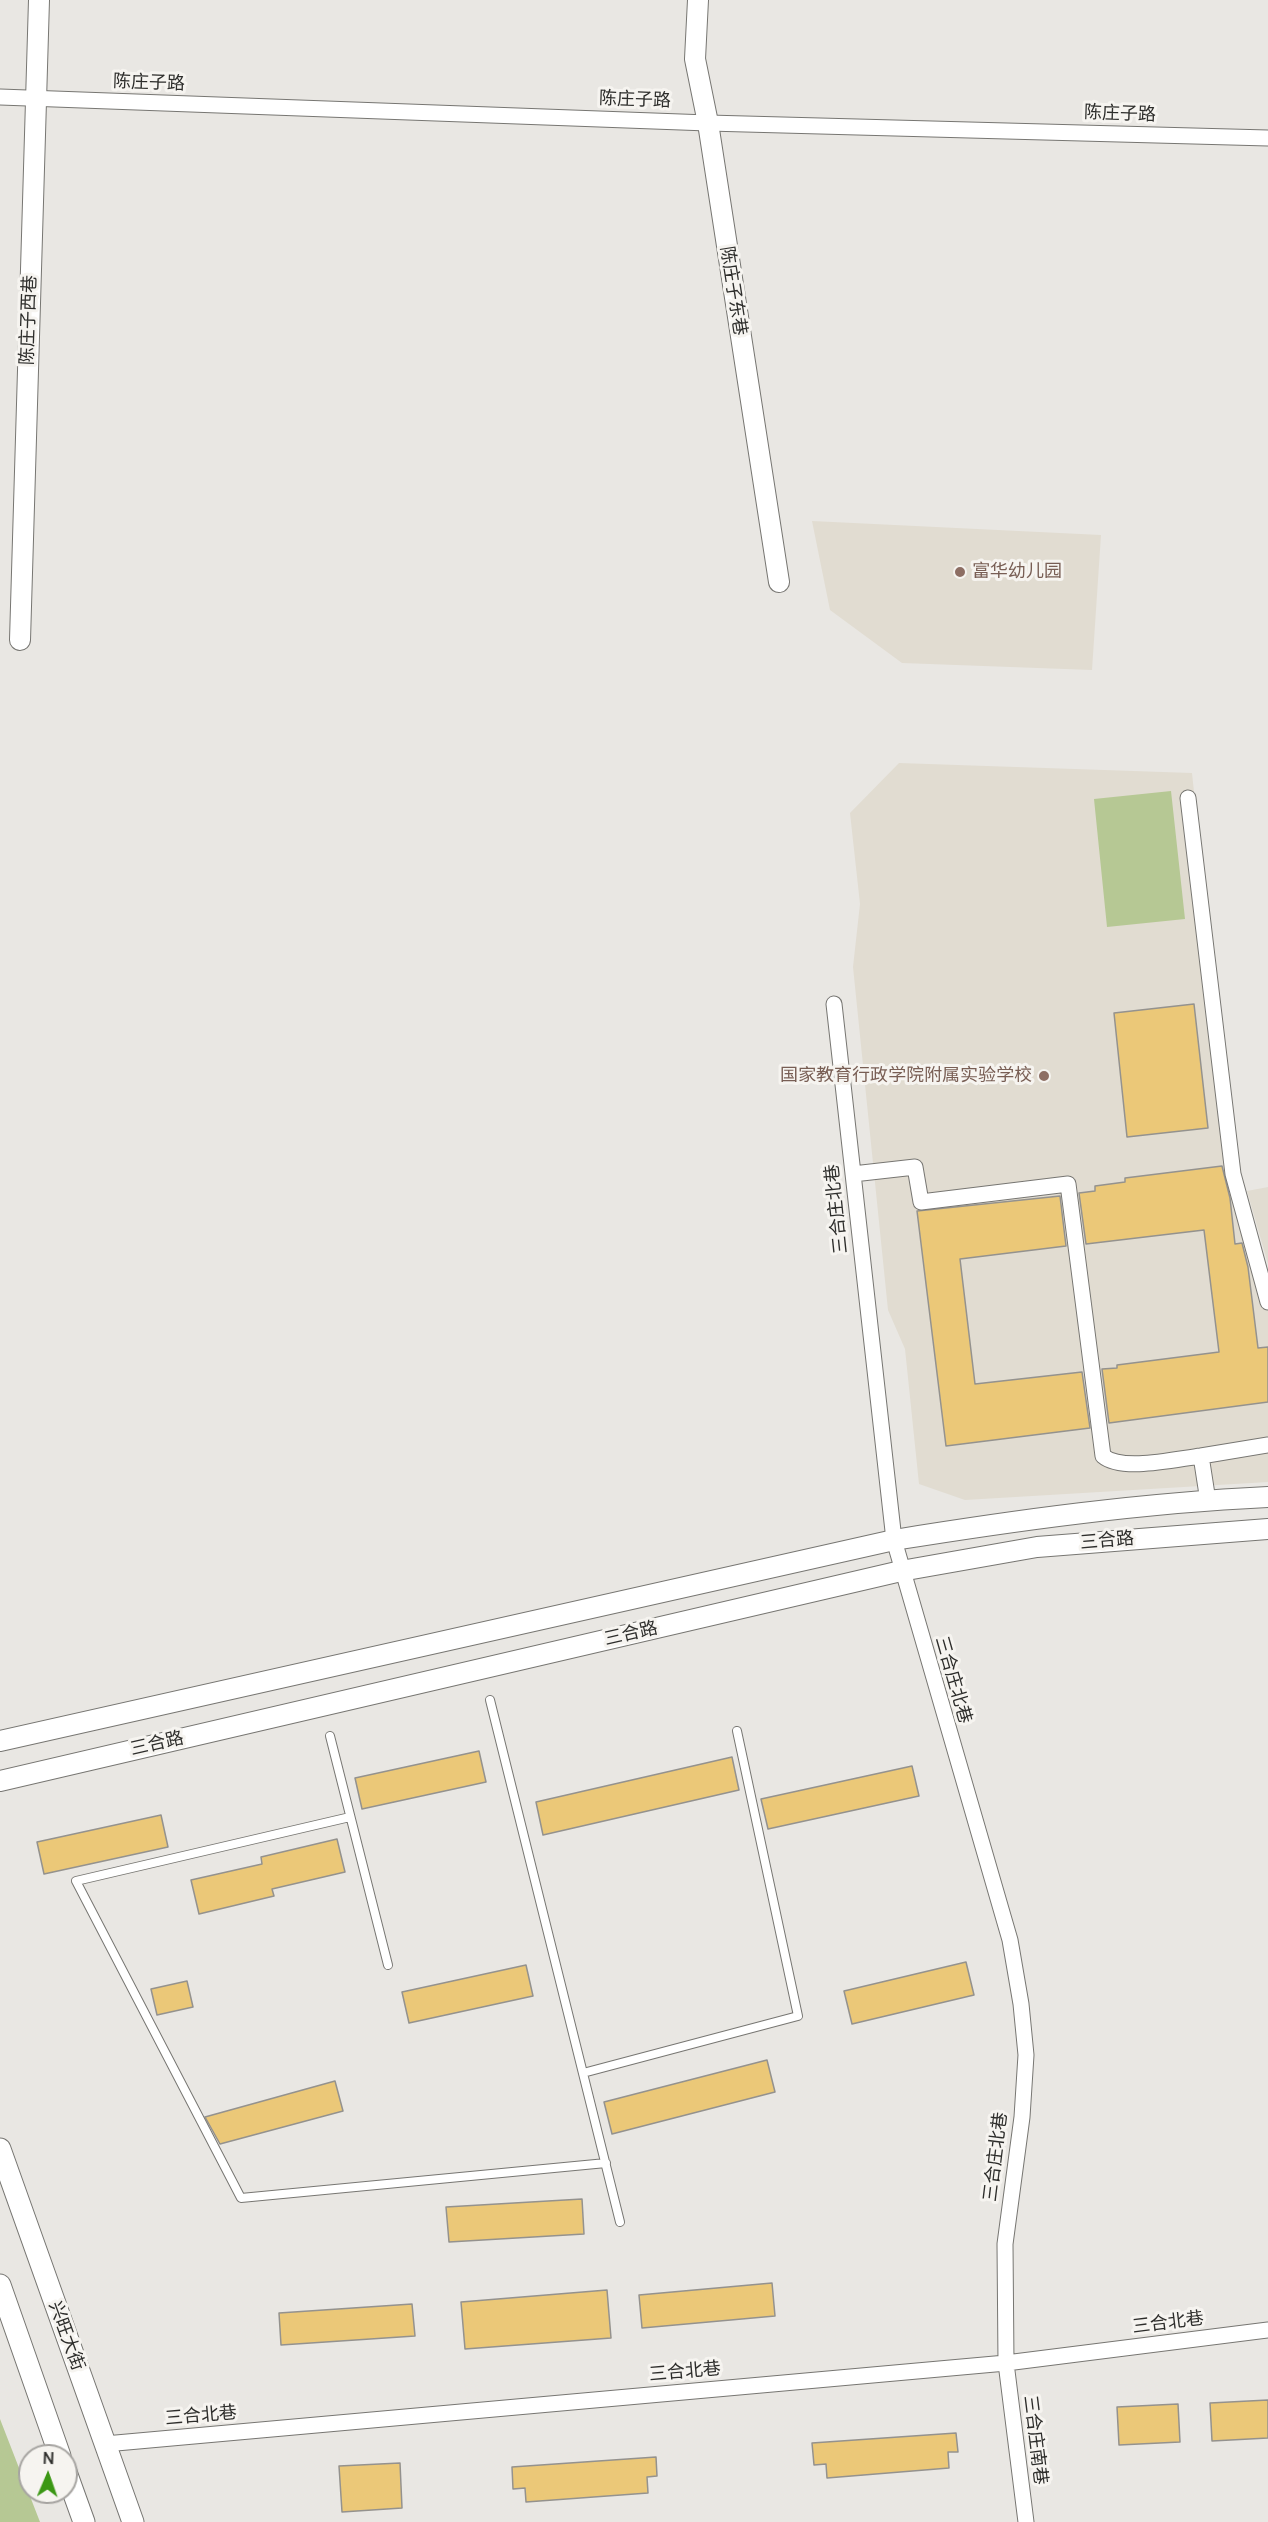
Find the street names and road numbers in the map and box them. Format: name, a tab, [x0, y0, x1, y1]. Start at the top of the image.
street label: 陈庄子路	[113, 71, 185, 95]
street label: 陈庄子路	[599, 88, 671, 112]
street label: 陈庄子路	[1084, 102, 1156, 126]
street label: 陈庄子东巷	[715, 245, 751, 337]
street label: 陈庄子西巷	[17, 275, 41, 365]
street label: 三合庄北巷	[822, 1163, 852, 1255]
street label: 三合路	[1079, 1528, 1135, 1554]
street label: 三合路	[602, 1617, 660, 1651]
street label: 三合庄北巷	[930, 1634, 976, 1726]
street label: 三合路	[128, 1727, 186, 1761]
street label: 三合庄北巷	[980, 2111, 1012, 2203]
street label: 兴旺大街	[44, 2298, 88, 2374]
street label: 三合北巷	[1131, 2308, 1205, 2338]
street label: 三合北巷	[648, 2358, 722, 2386]
street label: 三合庄南巷	[1019, 2394, 1051, 2486]
street label: 三合北巷	[164, 2402, 238, 2430]

